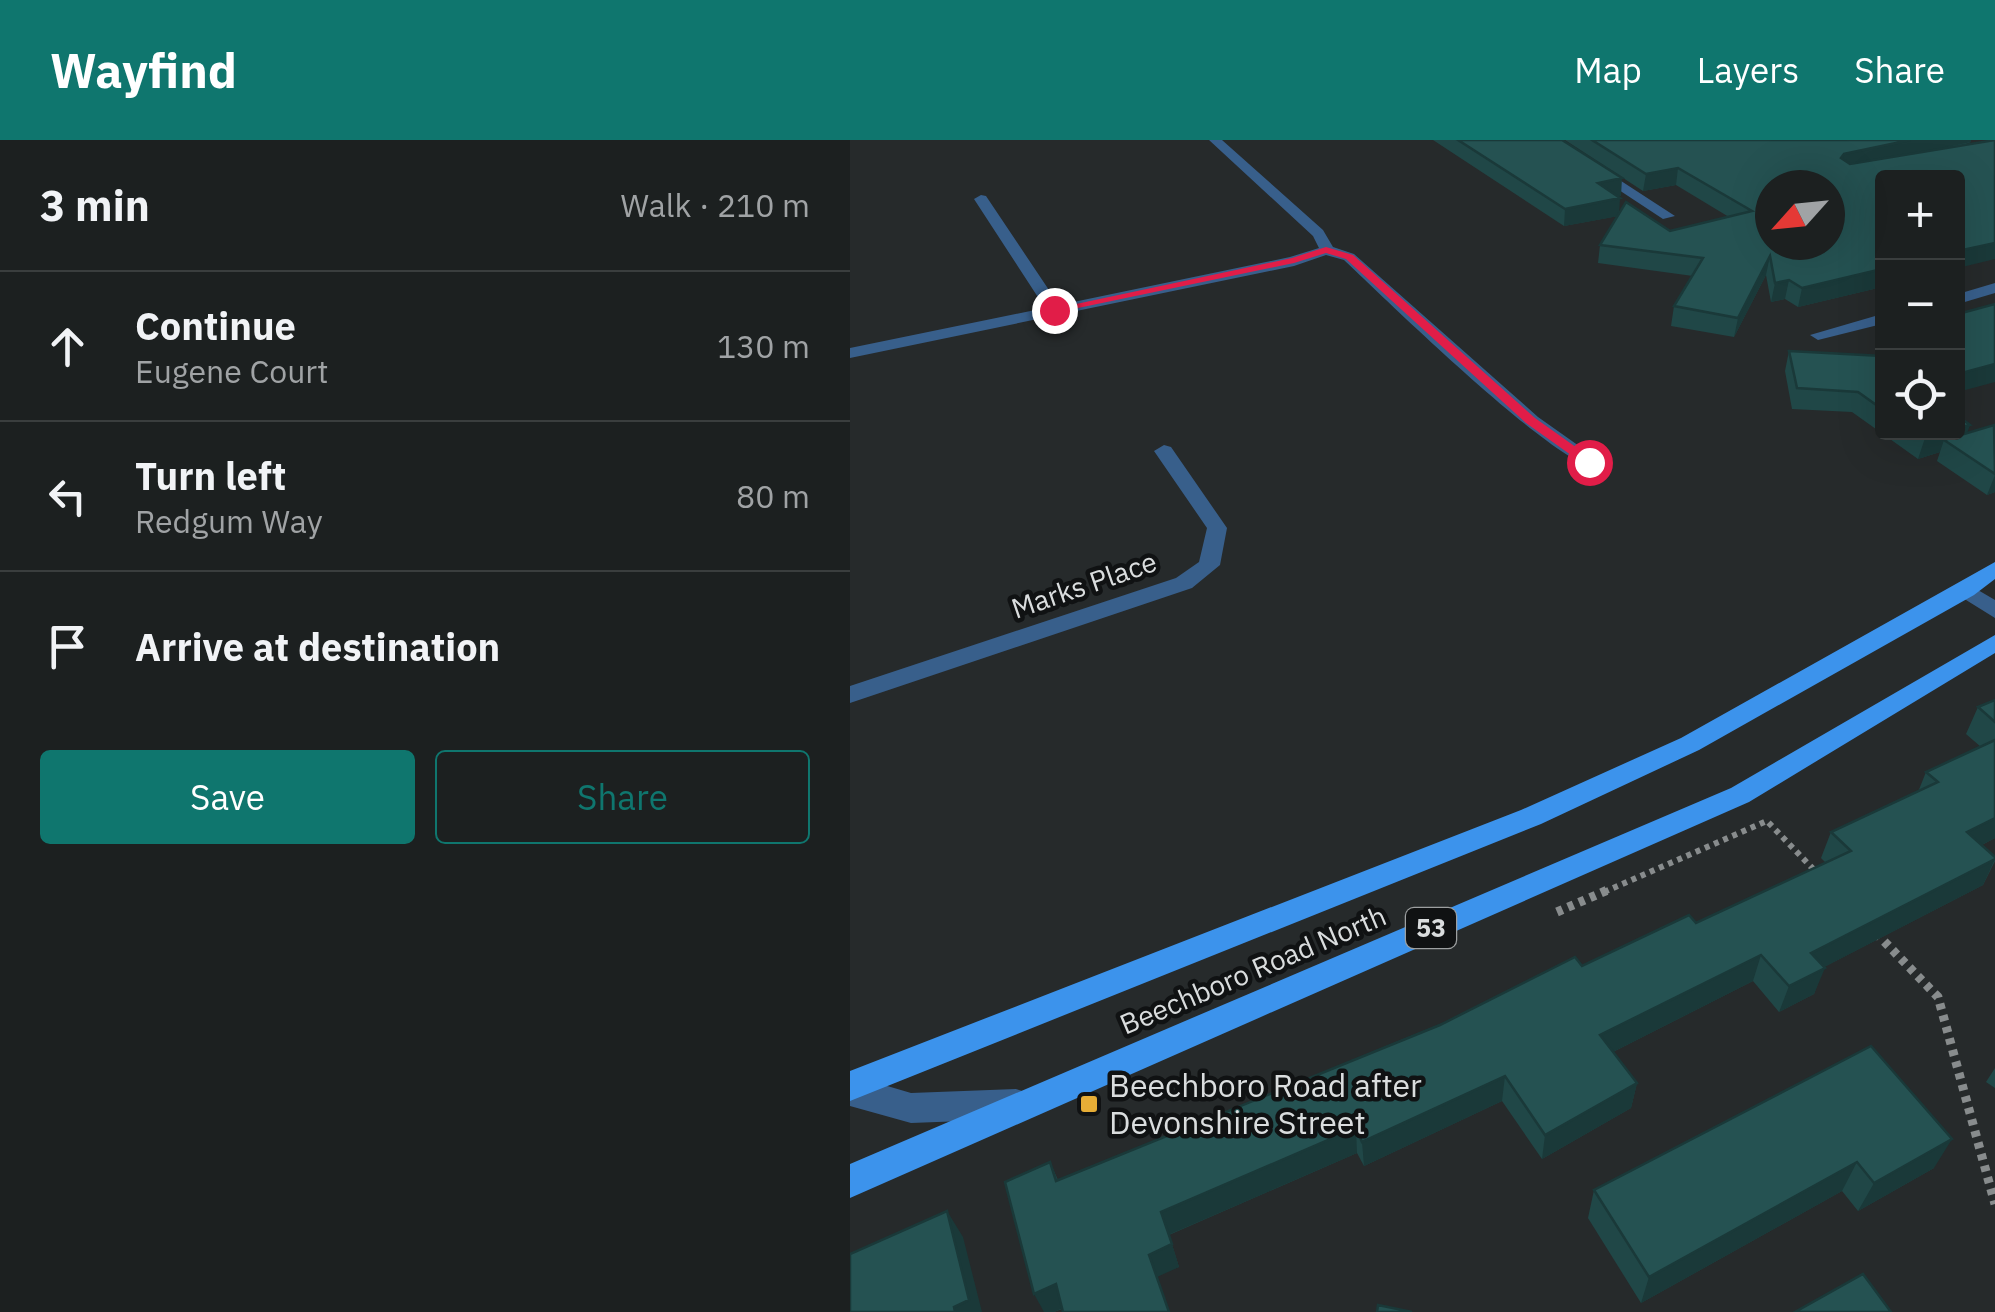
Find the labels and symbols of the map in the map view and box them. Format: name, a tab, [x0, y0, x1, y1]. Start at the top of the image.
north arrow	[1755, 170, 1845, 260]
route end	[1032, 288, 1078, 334]
route start	[1567, 440, 1613, 486]
street label: Marks Place	[1006, 542, 1161, 627]
street label: Beechboro Road North	[1114, 897, 1392, 1042]
road number: 53	[1406, 908, 1456, 948]
place label: Beechboro Road after Devonshire Street	[1109, 1064, 1422, 1143]
marker: Beechboro Road after Devonshire Street	[1078, 1093, 1100, 1115]

